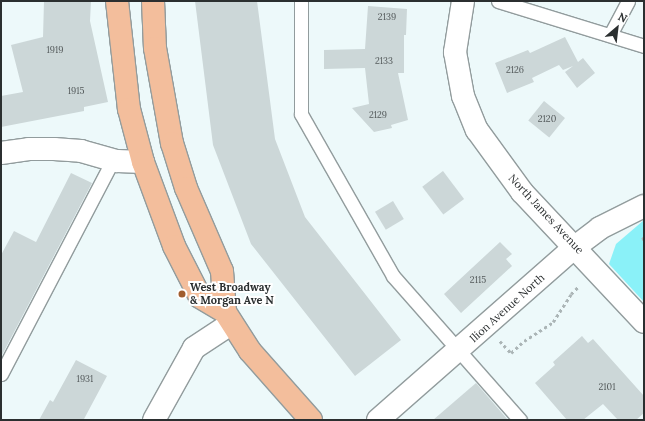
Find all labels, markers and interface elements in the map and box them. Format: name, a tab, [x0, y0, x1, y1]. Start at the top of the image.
north arrow	[597, 8, 637, 48]
text: N	[616, 9, 630, 26]
house number: 2139	[378, 12, 396, 22]
house number: 1919	[47, 45, 63, 55]
house number: 2133	[375, 56, 393, 66]
house number: 2126	[506, 65, 524, 75]
house number: 1915	[68, 86, 84, 96]
house number: 2129	[369, 110, 387, 120]
house number: 2120	[538, 114, 556, 124]
street label: North James Avenue	[506, 171, 586, 257]
street label: Ilion Avenue North	[467, 271, 547, 345]
house number: 2115	[470, 275, 486, 285]
place label: West Broadway & Morgan Ave N	[190, 281, 274, 307]
marker: West Broadway & Morgan Ave N	[177, 289, 187, 299]
house number: 1931	[77, 374, 93, 384]
house number: 2101	[599, 382, 615, 392]

